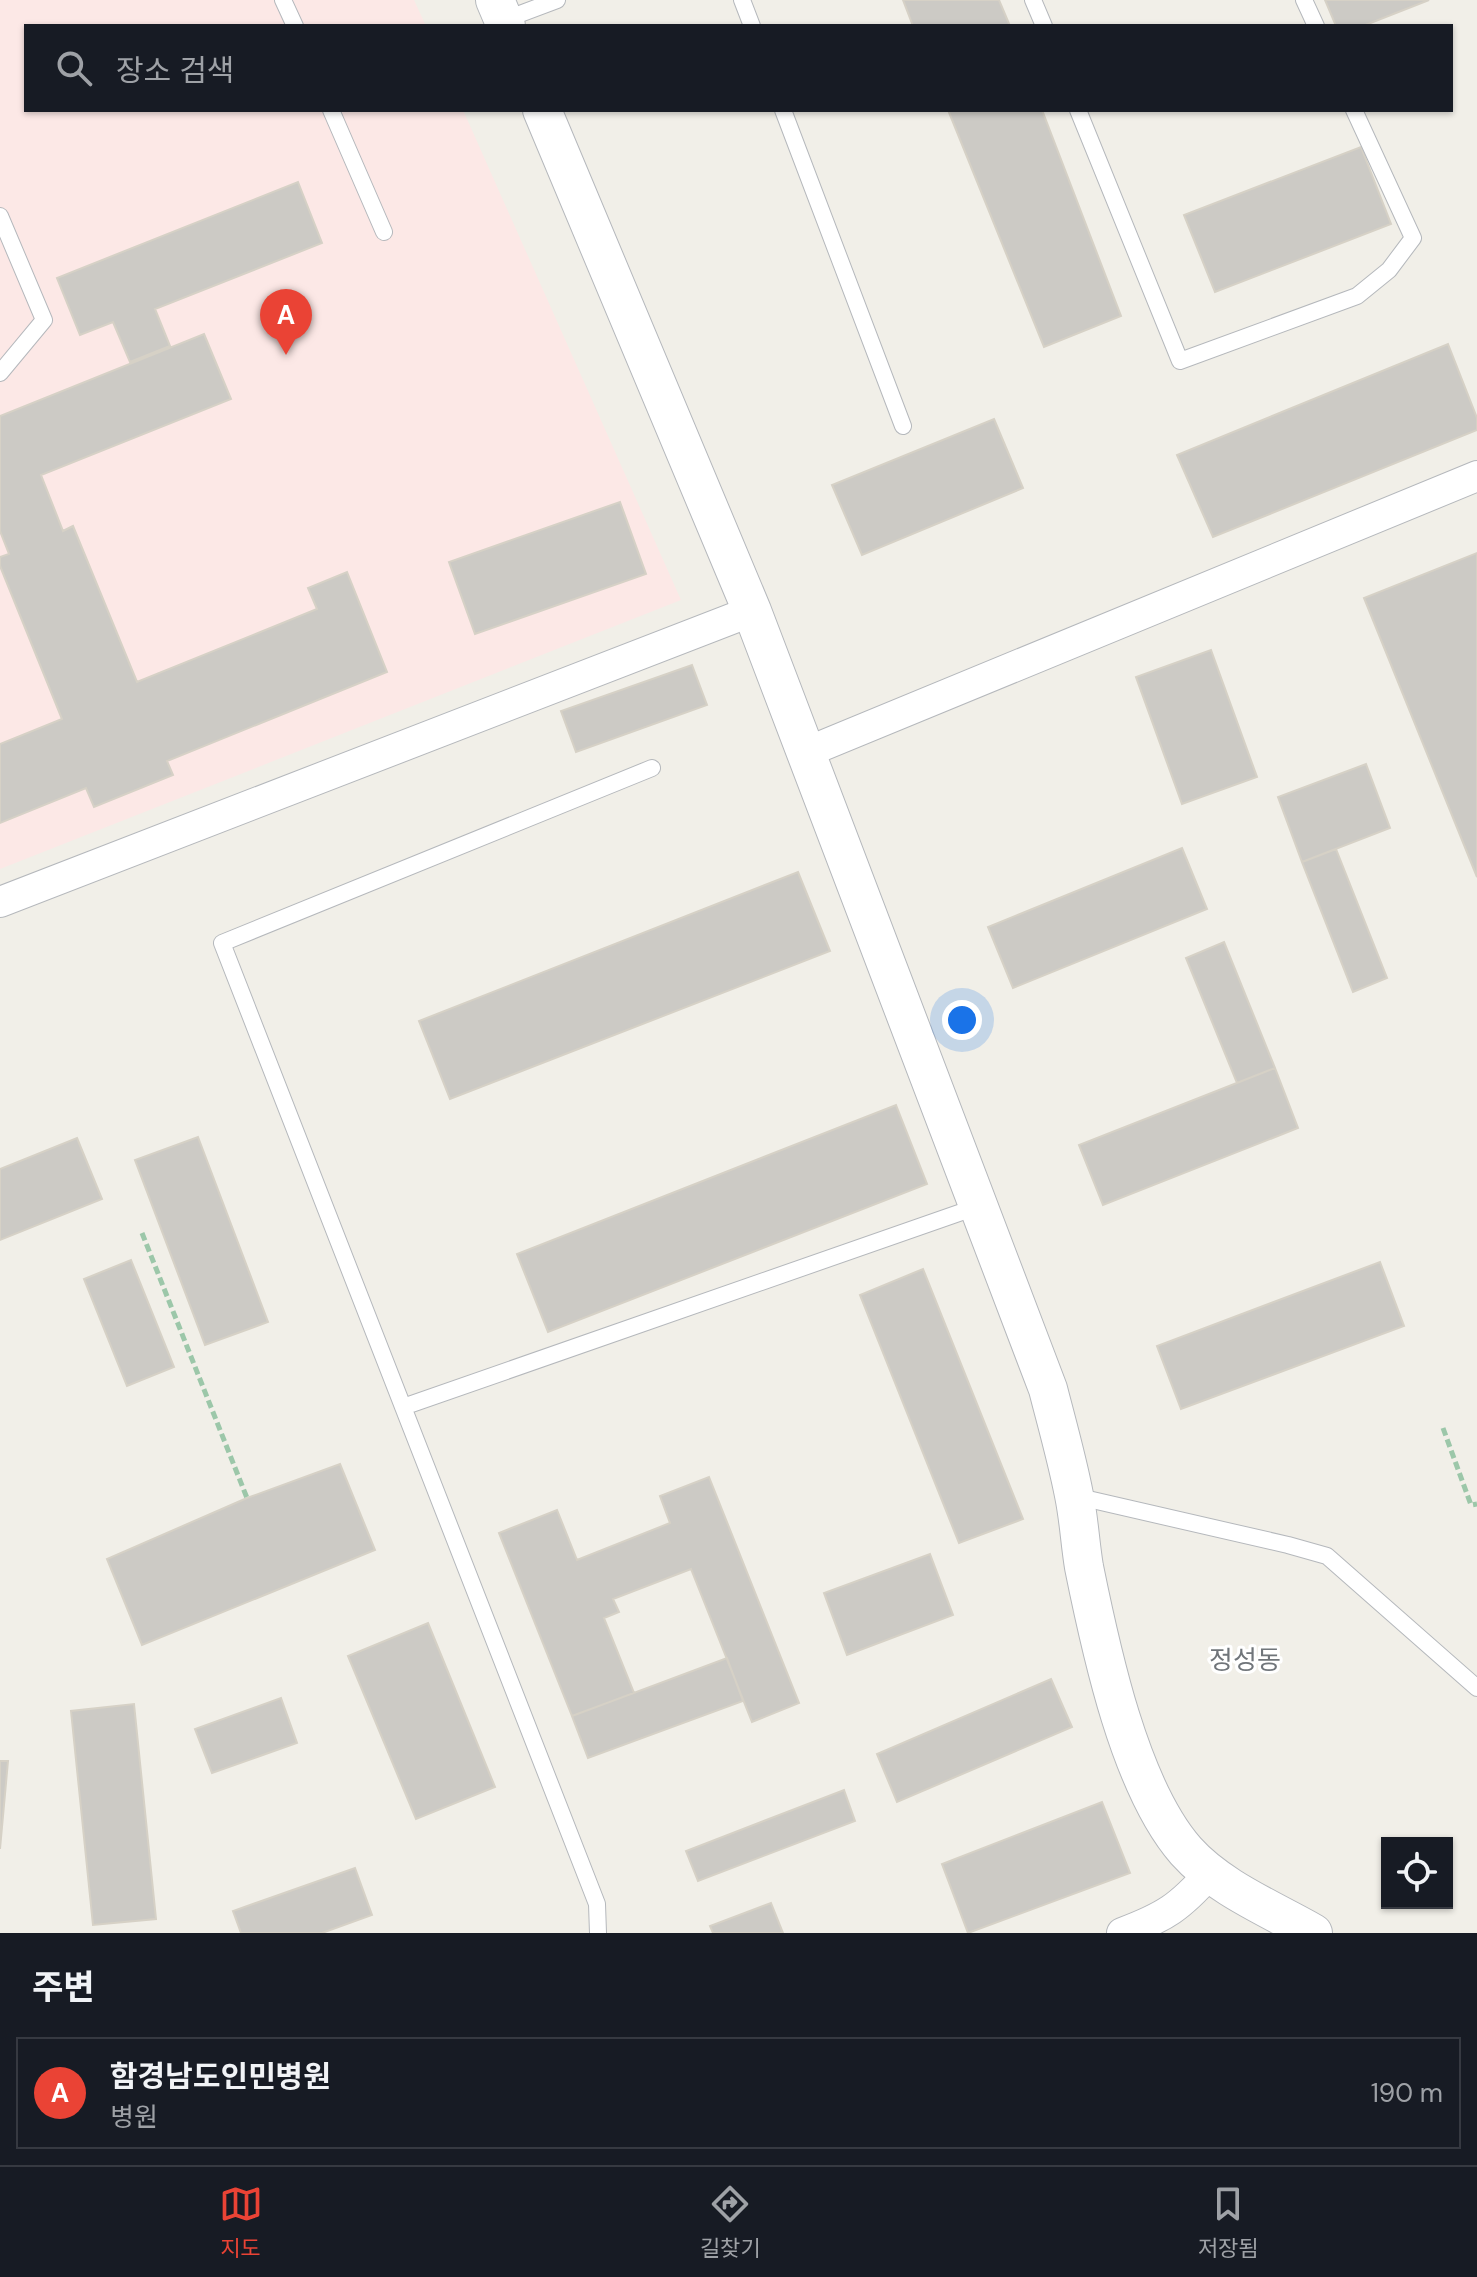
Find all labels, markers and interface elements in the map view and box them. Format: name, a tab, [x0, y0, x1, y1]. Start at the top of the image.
search box	[24, 24, 1453, 112]
icon: search	[52, 46, 96, 90]
text: 장소 검색	[116, 51, 234, 90]
pin: A	[260, 289, 312, 355]
your location	[942, 1000, 982, 1040]
district label: 정성동	[1209, 1643, 1281, 1677]
map controls	[1381, 1837, 1453, 1909]
button: locate	[1381, 1837, 1453, 1909]
text: 주변	[32, 1965, 95, 2010]
text: 함경남도인민병원	[110, 2057, 331, 2096]
text: A	[51, 2076, 69, 2110]
text: 190 m	[1371, 2076, 1443, 2110]
text: 병원	[110, 2100, 158, 2134]
tab: 지도	[219, 2182, 263, 2263]
tab: 길찾기	[700, 2182, 760, 2263]
tab: 저장됨	[1198, 2182, 1258, 2263]

